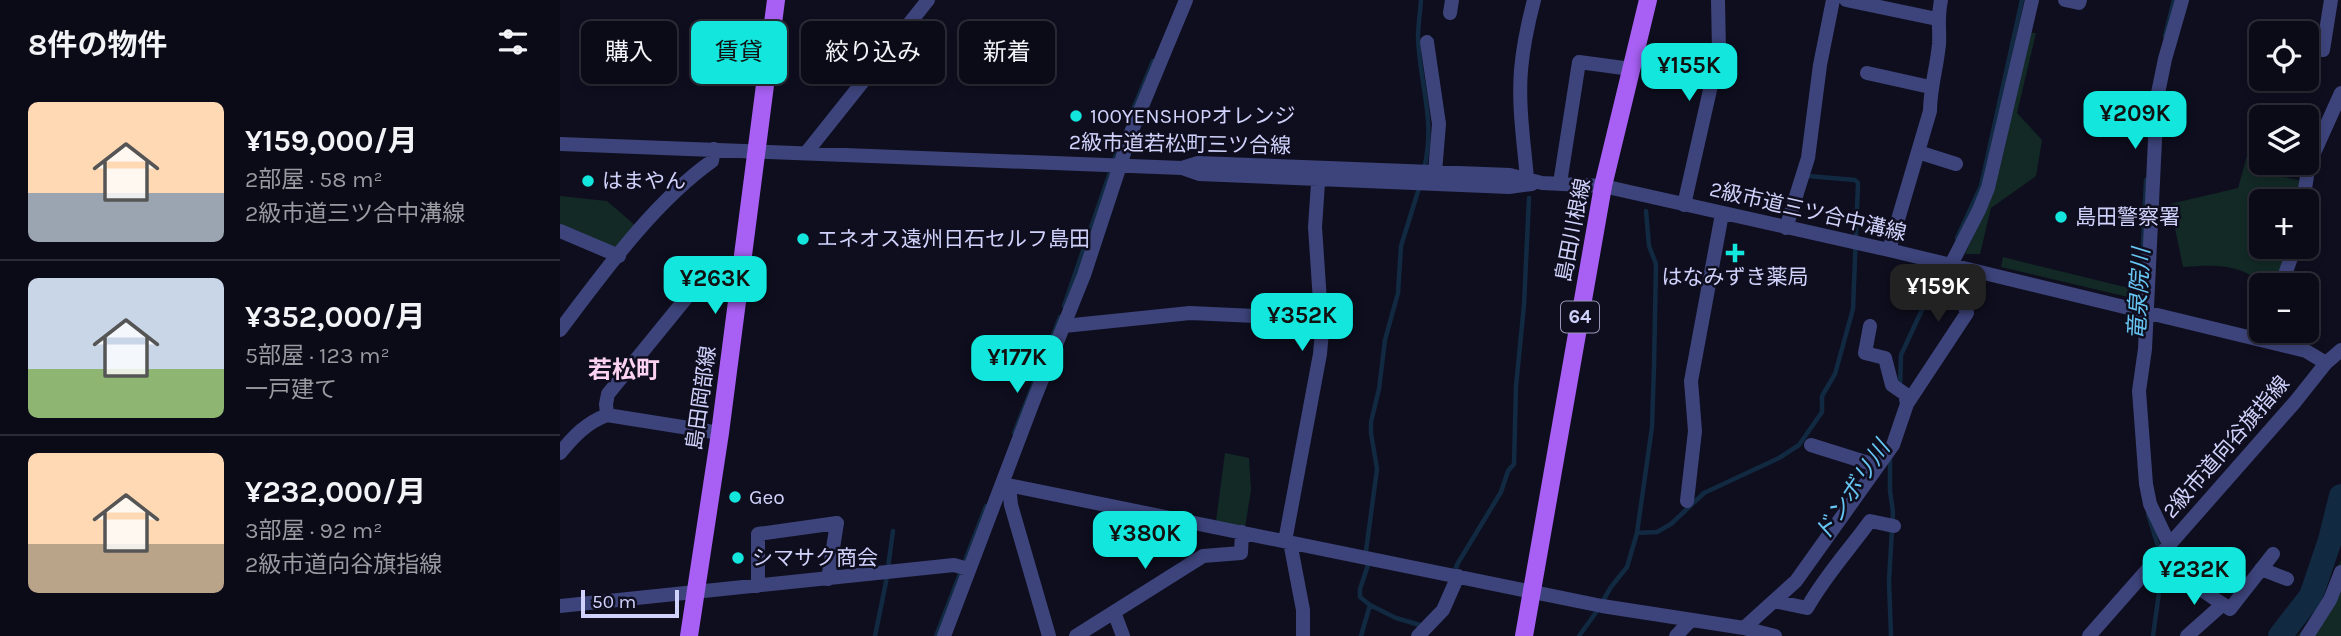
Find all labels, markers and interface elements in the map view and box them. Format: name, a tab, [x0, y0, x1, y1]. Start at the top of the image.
chip: 購入	[581, 21, 677, 84]
chip: 賃貸	[691, 21, 787, 84]
chip: 絞り込み	[801, 21, 945, 84]
chip: 新着	[959, 21, 1055, 84]
map controls	[2249, 21, 2319, 343]
button: locate	[2249, 21, 2319, 91]
icon: filters	[494, 23, 532, 61]
text: 8件の物件	[28, 27, 167, 63]
pin: ¥155K	[1640, 43, 1738, 103]
text: ¥155K	[1657, 52, 1721, 79]
pin: ¥209K	[2086, 92, 2184, 151]
text: ¥209K	[2099, 100, 2171, 127]
place label: 100YENSHOPオレンジ	[1090, 104, 1295, 128]
button: layers	[2249, 105, 2319, 175]
marker: 100YENSHOPオレンジ	[1068, 108, 1084, 124]
text: ¥159,000/月	[245, 123, 418, 159]
icon: home	[84, 130, 168, 214]
street label: 2級市道若松町三ツ合線	[1069, 130, 1291, 158]
text: 2部屋 · 58 m²	[245, 166, 383, 193]
place label: はまやん	[602, 169, 686, 193]
marker: はまやん	[580, 173, 596, 189]
street label: 島田川根線	[1551, 176, 1595, 284]
street label: 2級市道三ツ合中溝線	[1707, 177, 1909, 245]
button: +	[2249, 189, 2319, 259]
text: 2級市道三ツ合中溝線	[245, 200, 465, 227]
place label: 島田警察署	[2075, 205, 2180, 229]
marker: 島田警察署	[2053, 209, 2069, 225]
place label: エネオス遠州日石セルフ島田	[817, 227, 1090, 251]
marker: エネオス遠州日石セルフ島田	[795, 231, 811, 247]
water label: 竜泉院川	[2123, 244, 2155, 341]
marker: はなみずき薬局	[1727, 245, 1743, 261]
pin: ¥263K	[666, 256, 764, 316]
pin: ¥159K	[1889, 264, 1987, 324]
text: ¥263K	[680, 265, 750, 292]
place label: はなみずき薬局	[1662, 265, 1809, 289]
text: ¥159K	[1906, 273, 1970, 300]
button: −	[2249, 273, 2319, 343]
pin: ¥352K	[1253, 294, 1351, 353]
text: ¥352,000/月	[245, 299, 426, 335]
text: ¥352K	[1267, 302, 1337, 329]
road number: 64	[1561, 302, 1599, 332]
icon: home	[84, 306, 168, 390]
pin: ¥177K	[968, 336, 1066, 395]
text: 5部屋 · 123 m²	[245, 342, 390, 369]
street label: 島田岡部線	[682, 344, 720, 452]
text: ¥177K	[987, 344, 1047, 371]
district label: 若松町	[588, 356, 660, 384]
street label: 2級市道向谷旗指線	[2158, 371, 2294, 523]
text: 一戸建て	[245, 376, 337, 403]
water label: ドンボリ川	[1809, 433, 1897, 546]
text: ¥232,000/月	[245, 474, 426, 510]
icon: home	[84, 481, 168, 565]
place label: Geo	[749, 485, 785, 509]
marker: Geo	[727, 489, 743, 505]
pin: ¥380K	[1096, 512, 1194, 571]
text: 3部屋 · 92 m²	[245, 517, 382, 544]
text: ¥380K	[1109, 520, 1181, 547]
place label: シマサク商会	[752, 546, 878, 570]
pin: ¥232K	[2145, 548, 2243, 607]
marker: シマサク商会	[730, 550, 746, 566]
text: 2級市道向谷旗指線	[245, 551, 442, 578]
text: ¥232K	[2159, 556, 2229, 583]
scale bar	[581, 587, 679, 619]
text: 50 m	[592, 591, 636, 613]

